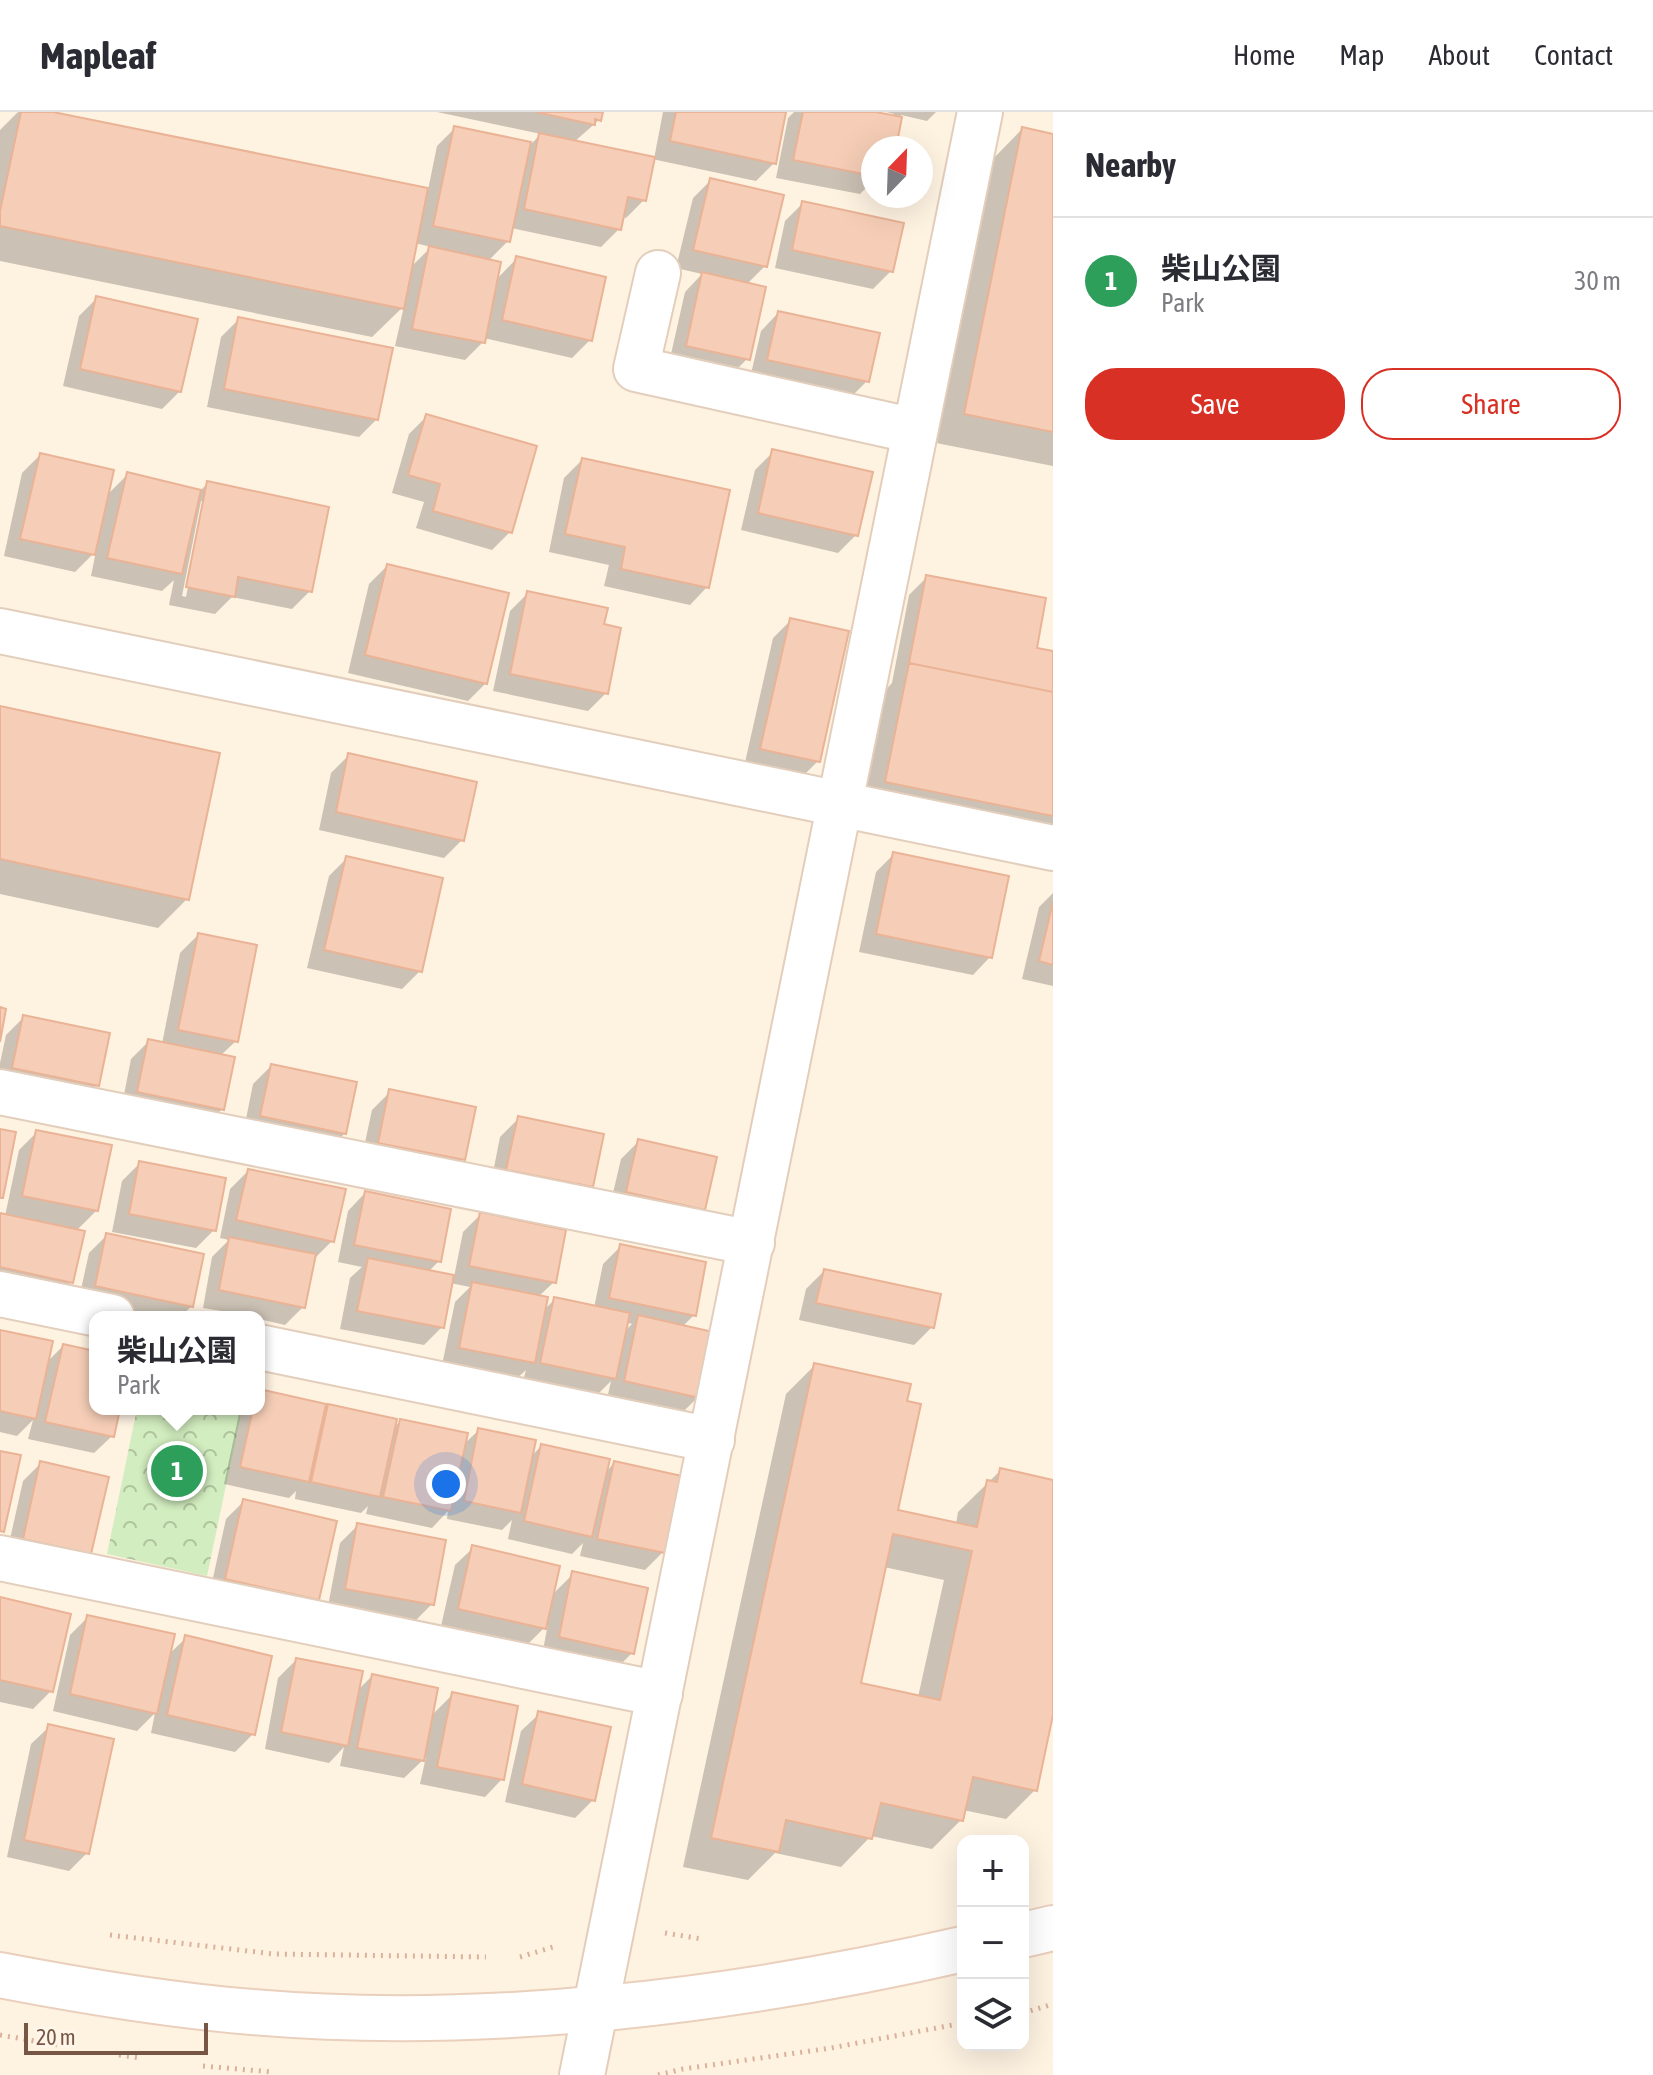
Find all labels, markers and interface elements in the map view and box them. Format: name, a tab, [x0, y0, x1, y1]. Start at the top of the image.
text: Mapleaf	[40, 34, 156, 77]
text: Home	[1233, 39, 1295, 71]
text: Map	[1339, 39, 1384, 71]
text: About	[1428, 39, 1490, 71]
text: Contact	[1534, 39, 1613, 71]
north arrow	[861, 136, 933, 208]
text: Nearby	[1085, 145, 1176, 184]
text: 柴山公園	[1161, 251, 1281, 285]
text: 1	[1105, 266, 1117, 296]
text: 30 m	[1574, 266, 1621, 296]
text: Park	[1161, 288, 1204, 318]
button: Save	[1085, 368, 1345, 440]
button: Share	[1361, 368, 1621, 440]
popup	[89, 1311, 265, 1415]
text: 柴山公園	[117, 1333, 237, 1367]
text: Park	[117, 1370, 160, 1400]
pin: 1	[151, 1441, 203, 1501]
your location	[426, 1464, 466, 1504]
map controls	[957, 1835, 1029, 2051]
button: +	[957, 1835, 1029, 1907]
button: −	[957, 1907, 1029, 1979]
button: layers	[957, 1979, 1029, 2051]
scale bar	[24, 2019, 208, 2055]
text: 20 m	[36, 2024, 76, 2050]

